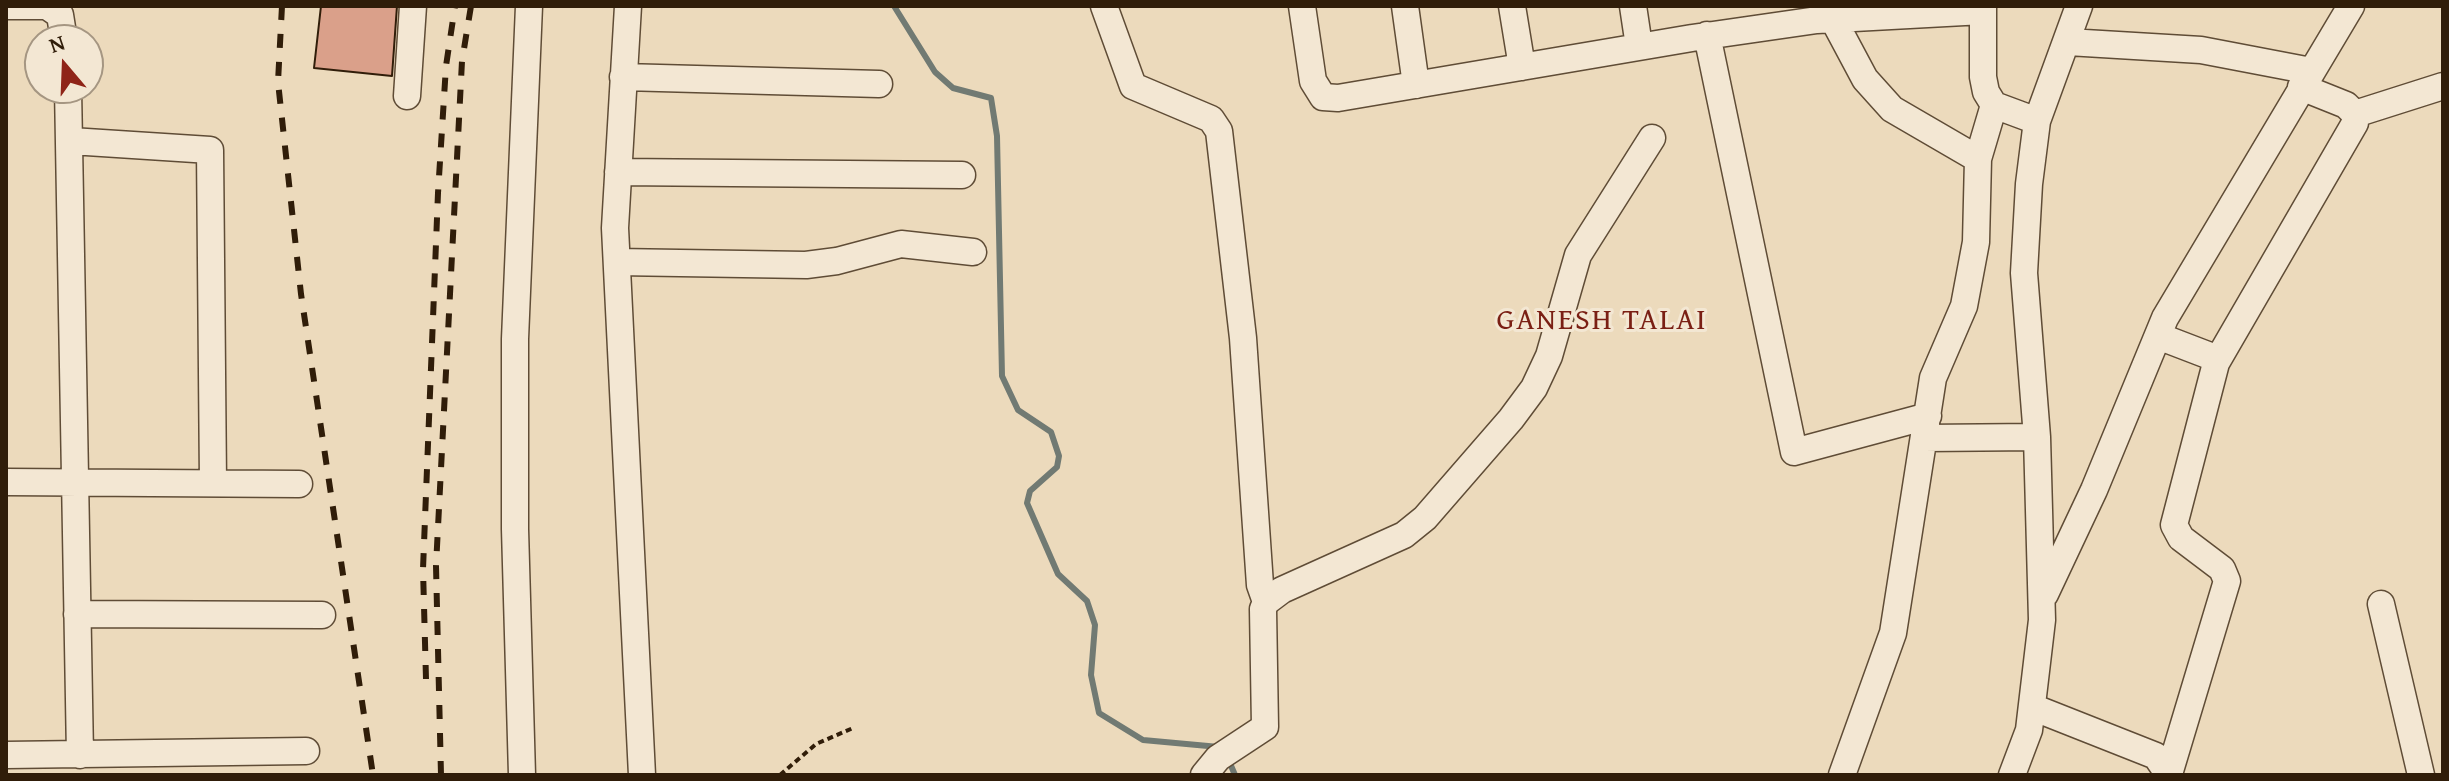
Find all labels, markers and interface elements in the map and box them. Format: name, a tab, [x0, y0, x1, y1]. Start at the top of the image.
north arrow	[24, 24, 104, 104]
text: N	[45, 26, 69, 61]
district label: GANESH TALAI	[1496, 303, 1708, 339]

